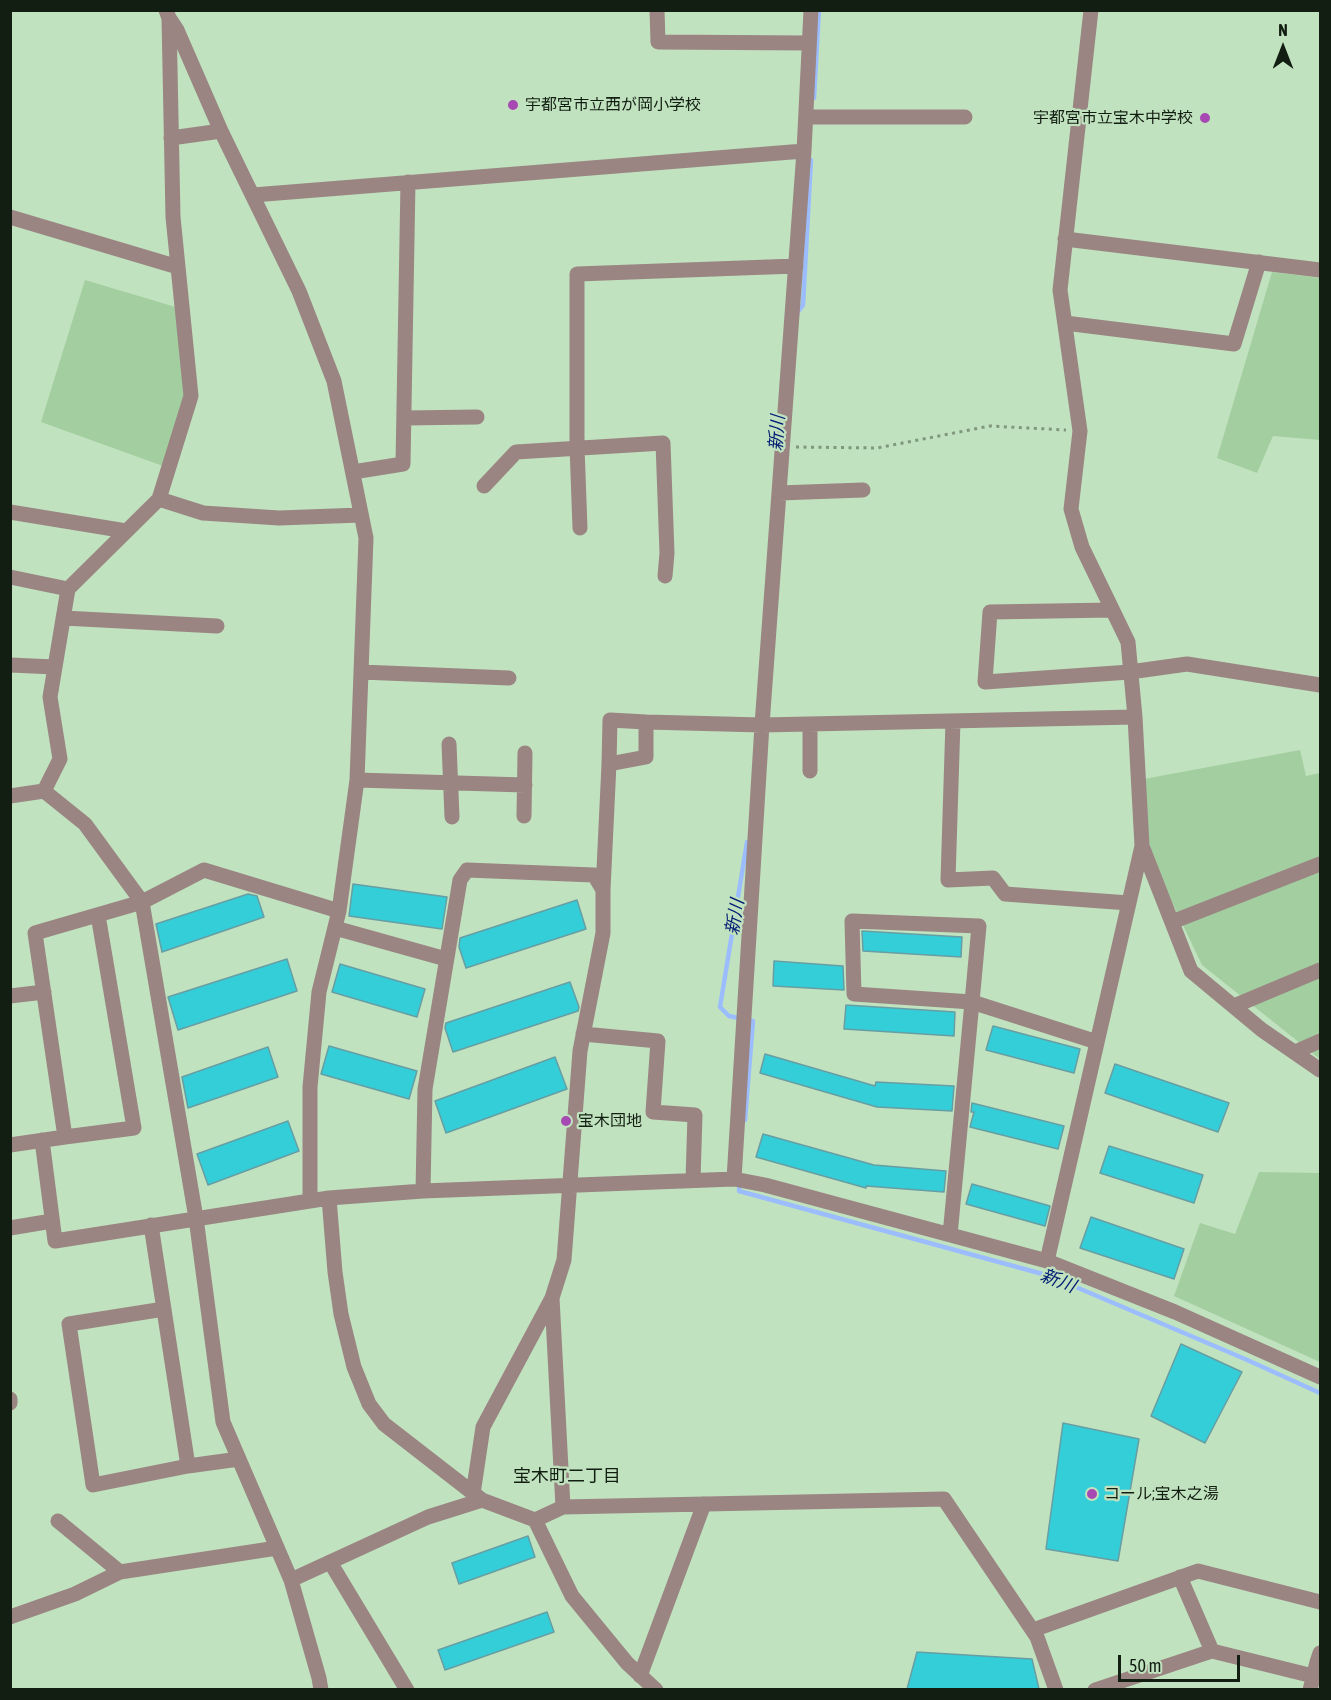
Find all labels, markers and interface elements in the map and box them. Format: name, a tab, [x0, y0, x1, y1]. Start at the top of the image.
north arrow	[1253, 18, 1313, 78]
text: N	[1278, 21, 1288, 39]
place label: 宇都宮市立西が岡小学校	[525, 95, 701, 115]
marker: 宇都宮市立西が岡小学校	[506, 98, 520, 112]
place label: 宇都宮市立宝木中学校	[1033, 108, 1193, 128]
marker: 宇都宮市立宝木中学校	[1198, 111, 1212, 125]
water label: 新川	[765, 414, 789, 452]
water label: 新川	[721, 897, 749, 937]
place label: 宝木団地	[578, 1111, 642, 1131]
marker: 宝木団地	[559, 1114, 573, 1128]
water label: 新川	[1037, 1264, 1079, 1298]
district label: 宝木町二丁目	[513, 1465, 621, 1487]
place label: コール;宝木之湯	[1104, 1484, 1219, 1504]
marker: コール;宝木之湯	[1085, 1487, 1099, 1501]
scale bar	[1121, 1643, 1242, 1681]
text: 50 m	[1129, 1655, 1161, 1676]

